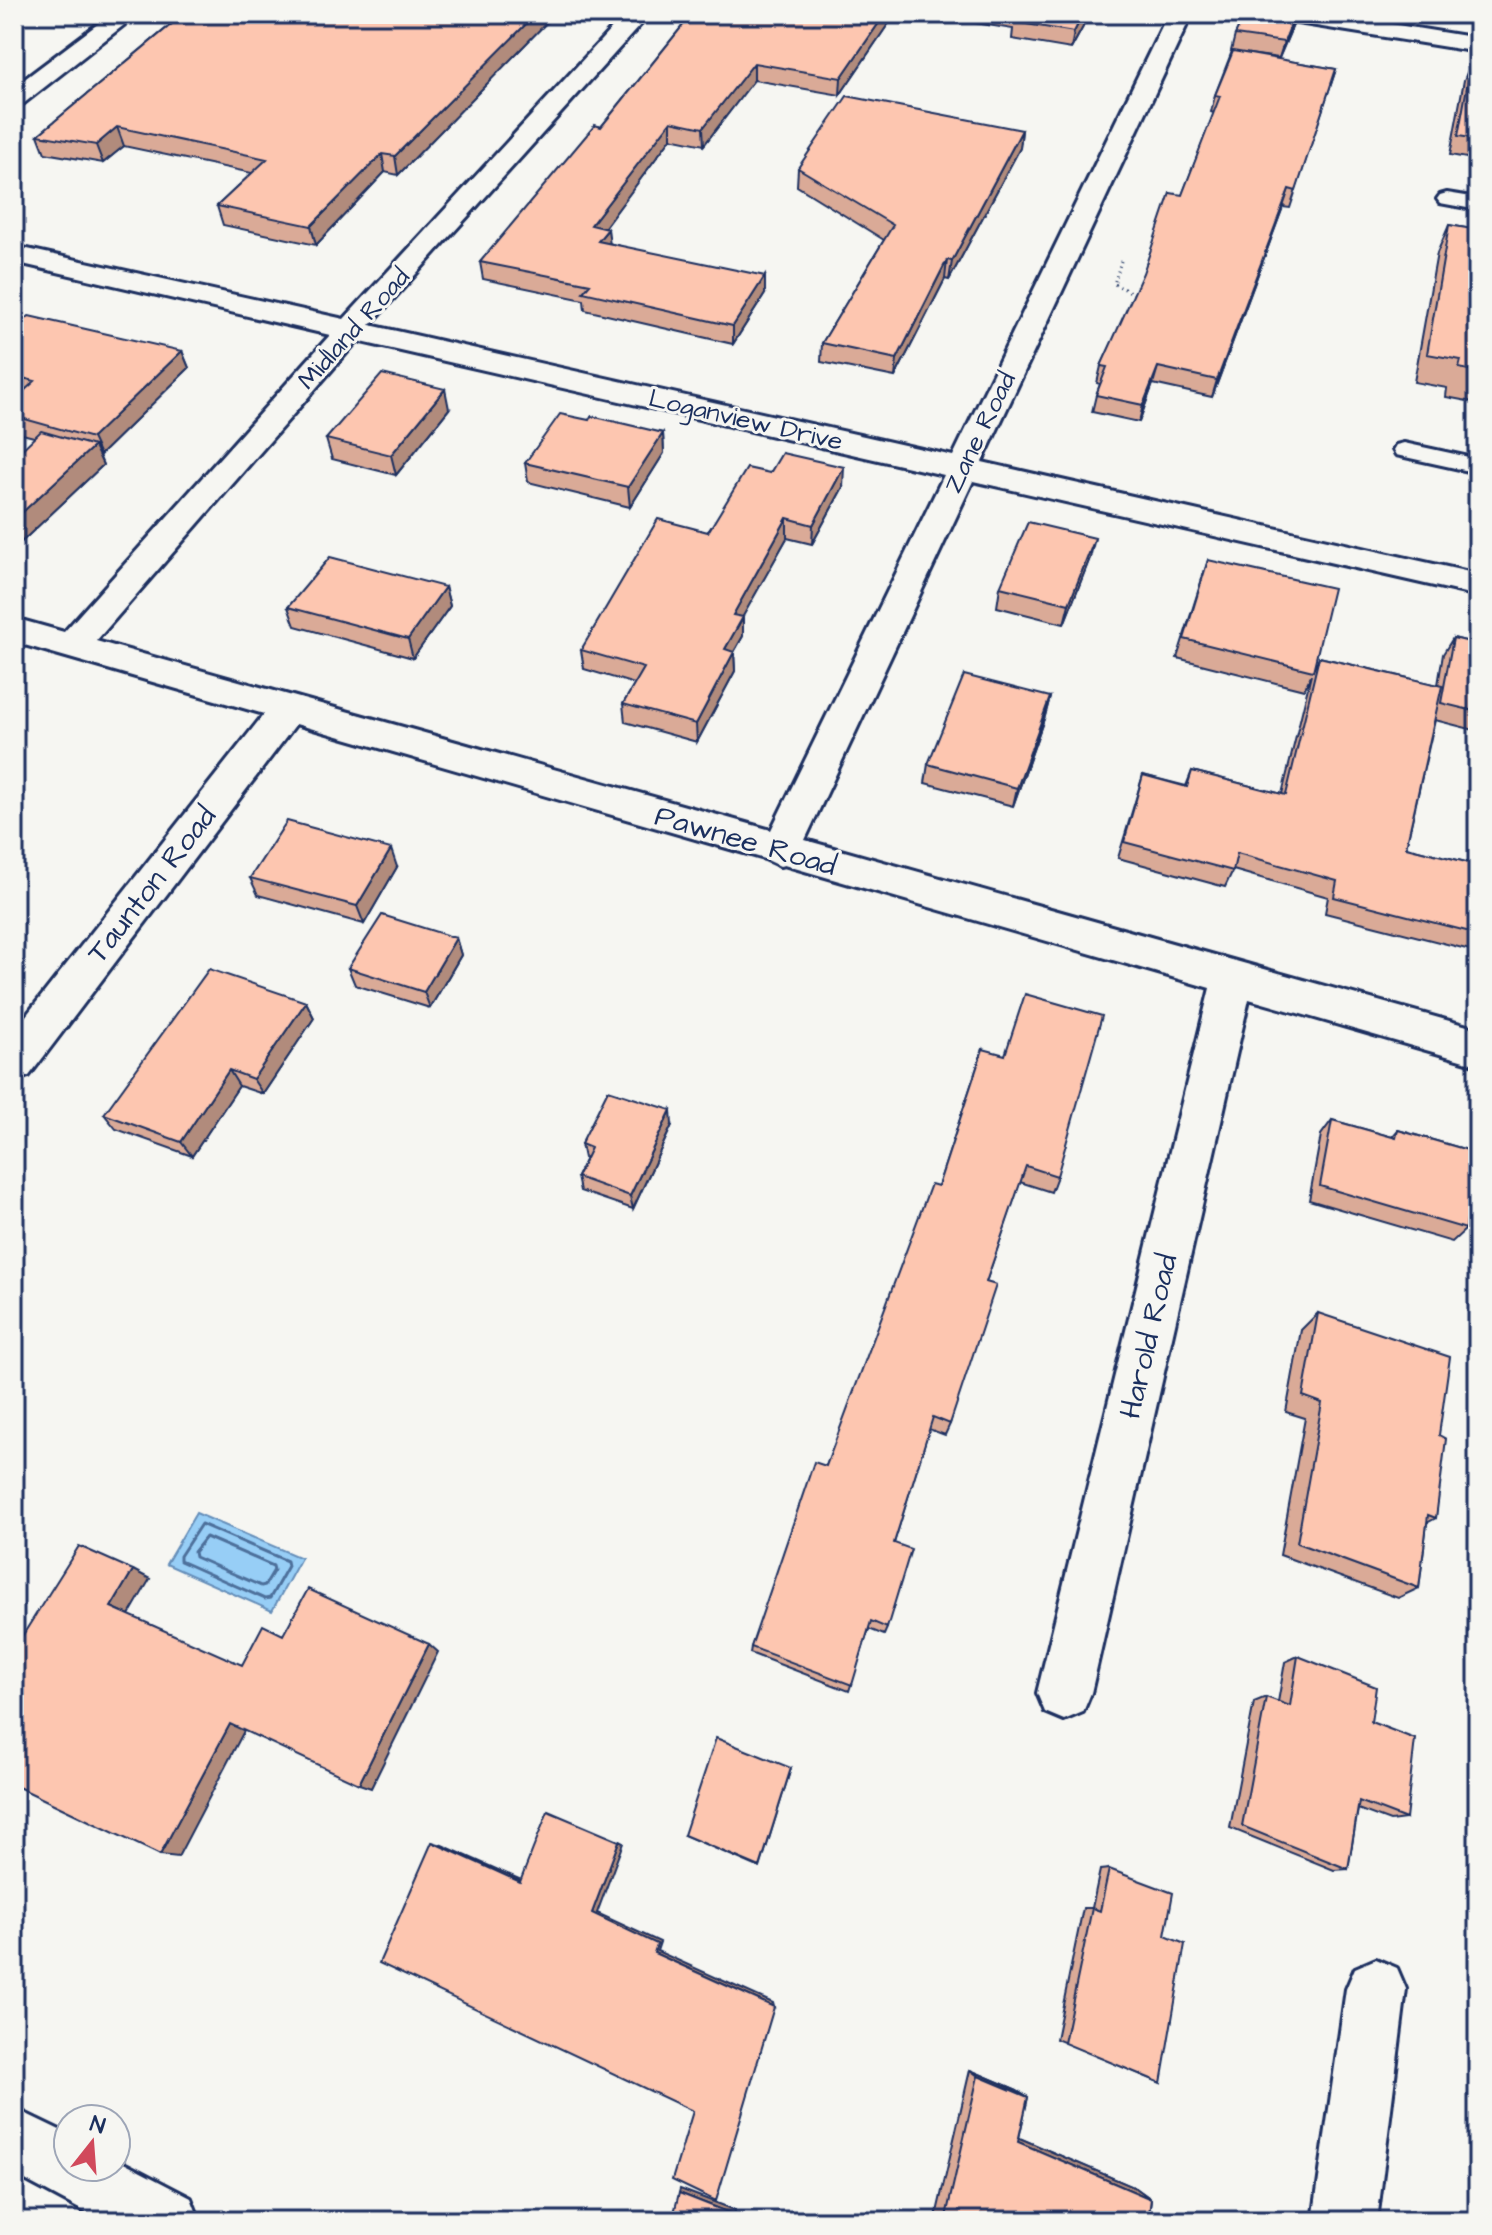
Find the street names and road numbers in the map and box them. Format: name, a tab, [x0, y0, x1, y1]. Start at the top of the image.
street label: Midland Road	[289, 260, 418, 397]
street label: Zane Road	[935, 366, 1025, 499]
street label: Loganview Drive	[645, 380, 846, 462]
street label: Pawnee Road	[650, 795, 841, 887]
street label: Taunton Road	[77, 797, 227, 972]
street label: Harold Road	[1110, 1250, 1188, 1423]

